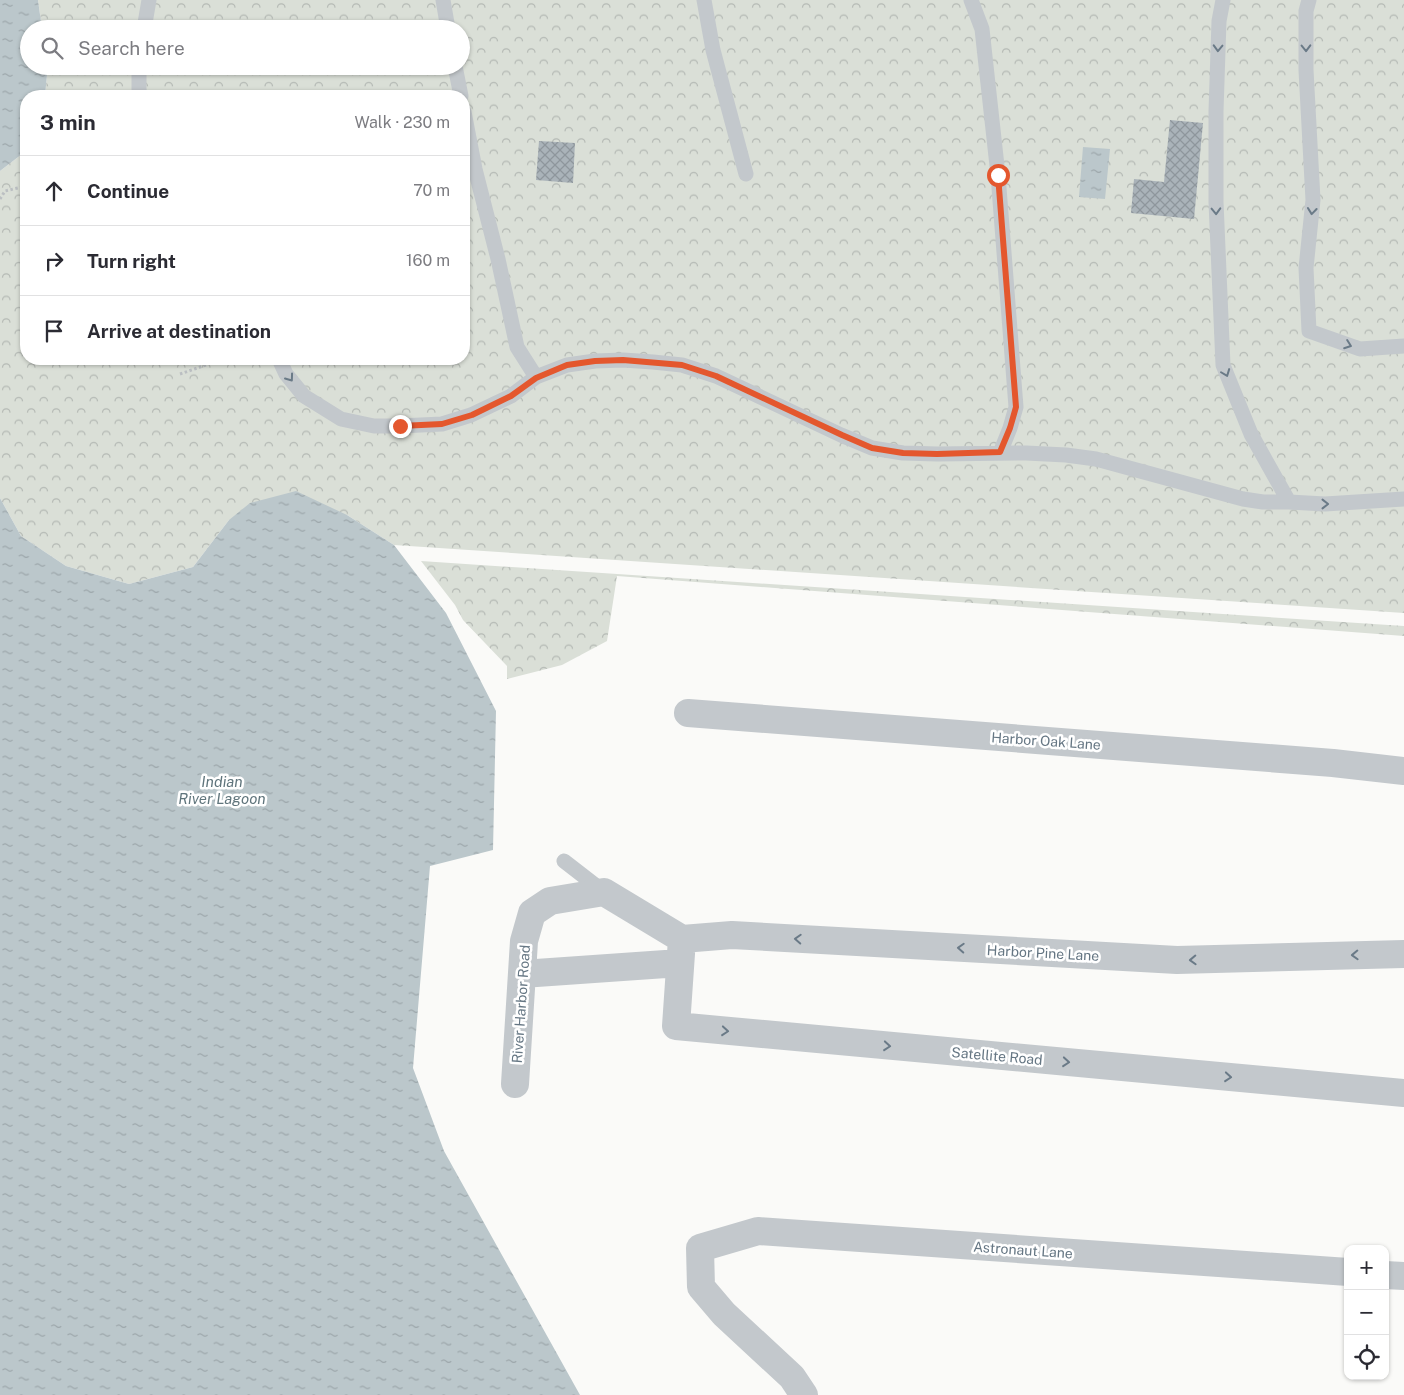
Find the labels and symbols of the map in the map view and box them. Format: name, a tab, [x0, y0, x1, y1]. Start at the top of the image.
one-way arrow	[1213, 45, 1224, 53]
one-way arrow	[1301, 45, 1311, 53]
route start	[987, 164, 1010, 187]
one-way arrow	[1211, 207, 1222, 215]
one-way arrow	[1307, 207, 1318, 215]
one-way arrow	[1343, 339, 1352, 349]
one-way arrow	[1220, 368, 1230, 377]
one-way arrow	[284, 372, 293, 382]
route end	[389, 415, 412, 438]
one-way arrow	[1322, 499, 1329, 509]
street label: Harbor Oak Lane	[991, 729, 1101, 753]
water label: Indian River Lagoon	[178, 773, 266, 807]
one-way arrow	[794, 933, 802, 944]
street label: Harbor Pine Lane	[986, 942, 1100, 964]
one-way arrow	[956, 943, 964, 954]
street label: River Harbor Road	[509, 944, 533, 1064]
one-way arrow	[1351, 950, 1359, 961]
one-way arrow	[1189, 955, 1196, 965]
one-way arrow	[721, 1025, 729, 1036]
one-way arrow	[883, 1040, 891, 1051]
street label: Satellite Road	[951, 1044, 1043, 1068]
one-way arrow	[1062, 1056, 1070, 1067]
one-way arrow	[1224, 1071, 1232, 1082]
street label: Astronaut Lane	[973, 1239, 1073, 1261]

